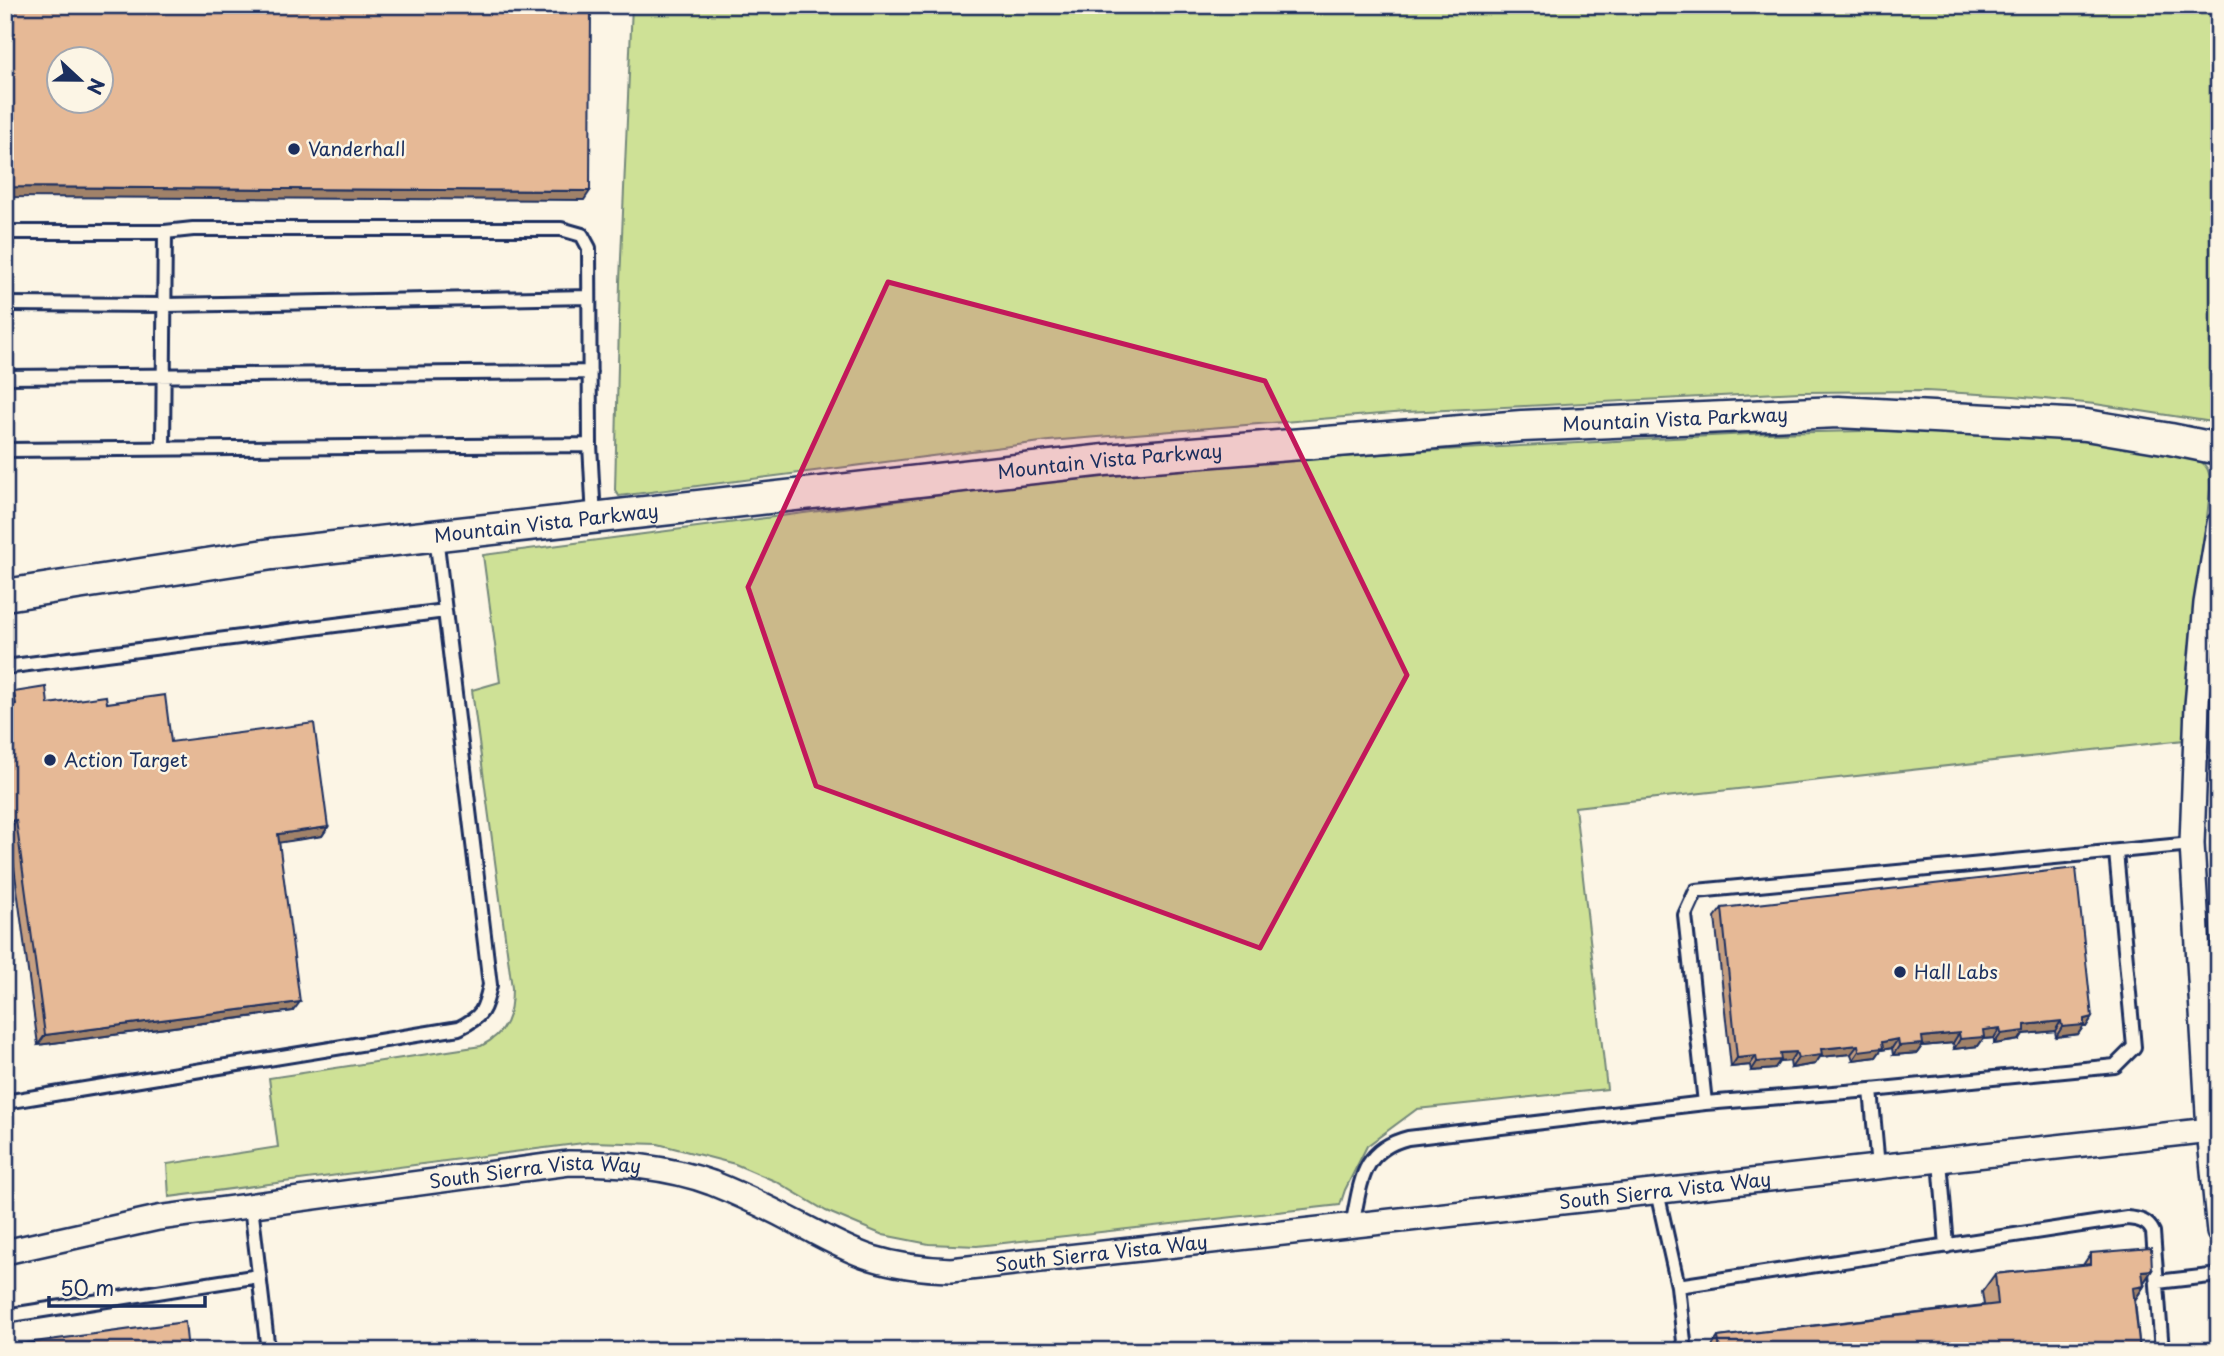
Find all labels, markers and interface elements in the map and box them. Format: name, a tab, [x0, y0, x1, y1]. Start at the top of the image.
north arrow	[46, 46, 116, 116]
text: N	[81, 75, 112, 99]
place label: Vanderhall	[308, 134, 405, 162]
marker: Vanderhall	[286, 141, 302, 157]
street label: Mountain Vista Parkway	[1562, 399, 1788, 437]
street label: Mountain Vista Parkway	[996, 436, 1223, 485]
street label: Mountain Vista Parkway	[432, 495, 660, 549]
place label: Action Target	[64, 745, 188, 773]
marker: Action Target	[42, 752, 58, 768]
place label: Hall Labs	[1914, 957, 1998, 985]
marker: Hall Labs	[1892, 964, 1908, 980]
street label: South Sierra Vista Way	[427, 1148, 643, 1195]
street label: South Sierra Vista Way	[1557, 1164, 1772, 1215]
street label: South Sierra Vista Way	[994, 1227, 1209, 1278]
scale bar	[49, 1265, 205, 1309]
text: 50 m	[60, 1271, 114, 1303]

